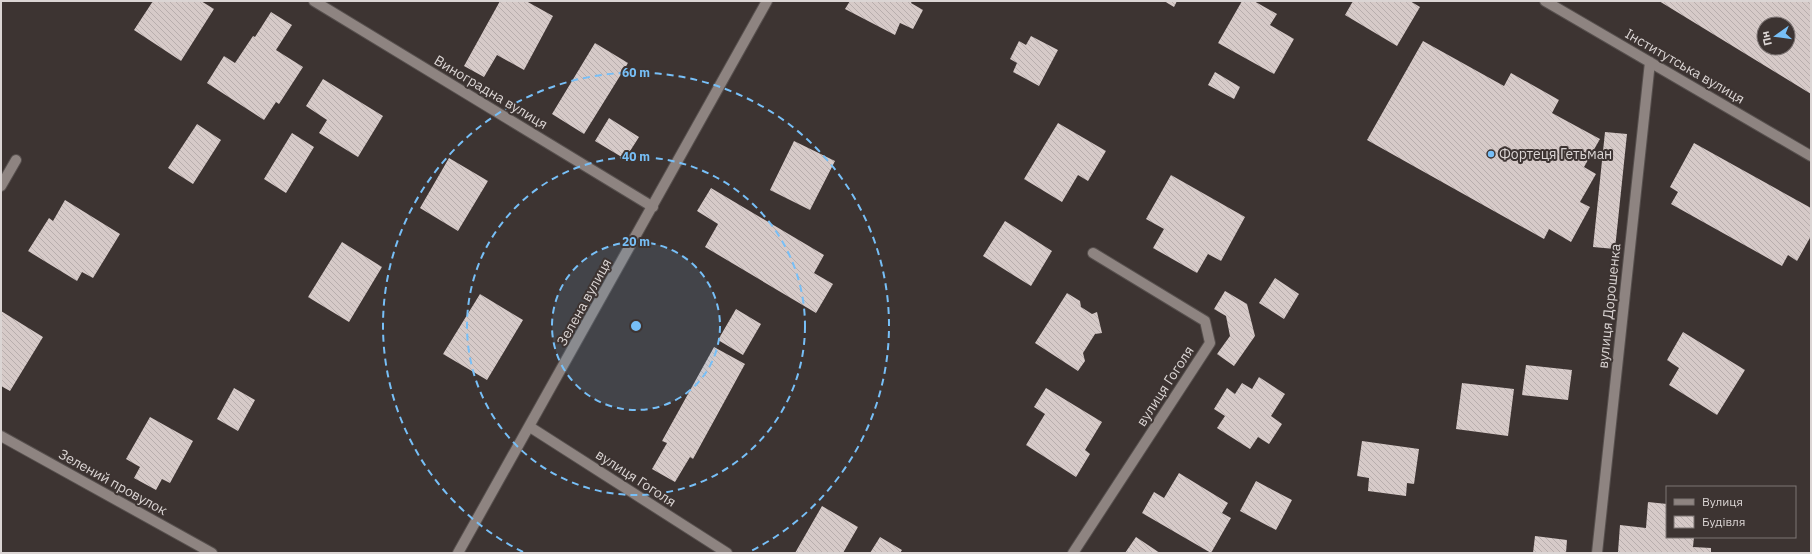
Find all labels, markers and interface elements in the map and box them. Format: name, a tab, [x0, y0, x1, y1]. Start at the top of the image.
north arrow	[1756, 16, 1796, 56]
street label: Інститутська вулиця	[1622, 24, 1748, 108]
text: Пн	[1758, 30, 1775, 47]
street label: Виноградна вулиця	[431, 51, 551, 133]
text: 60 m	[622, 65, 650, 80]
place label: Фортеця Гетьман	[1499, 145, 1612, 163]
text: 40 m	[622, 149, 650, 164]
marker: Фортеця Гетьман	[1486, 149, 1496, 159]
text: 20 m	[622, 234, 650, 249]
street label: вулиця Дорошенка	[1593, 242, 1625, 370]
street label: Зелена вулиця	[553, 255, 615, 349]
centre of rings	[629, 319, 643, 333]
street label: вулиця Гоголя	[1132, 342, 1198, 430]
street label: Зелений провулок	[56, 445, 171, 519]
street label: вулиця Гоголя	[592, 445, 680, 511]
legend	[1666, 486, 1796, 538]
text: Вулиця	[1702, 494, 1743, 509]
text: Будівля	[1702, 514, 1745, 529]

